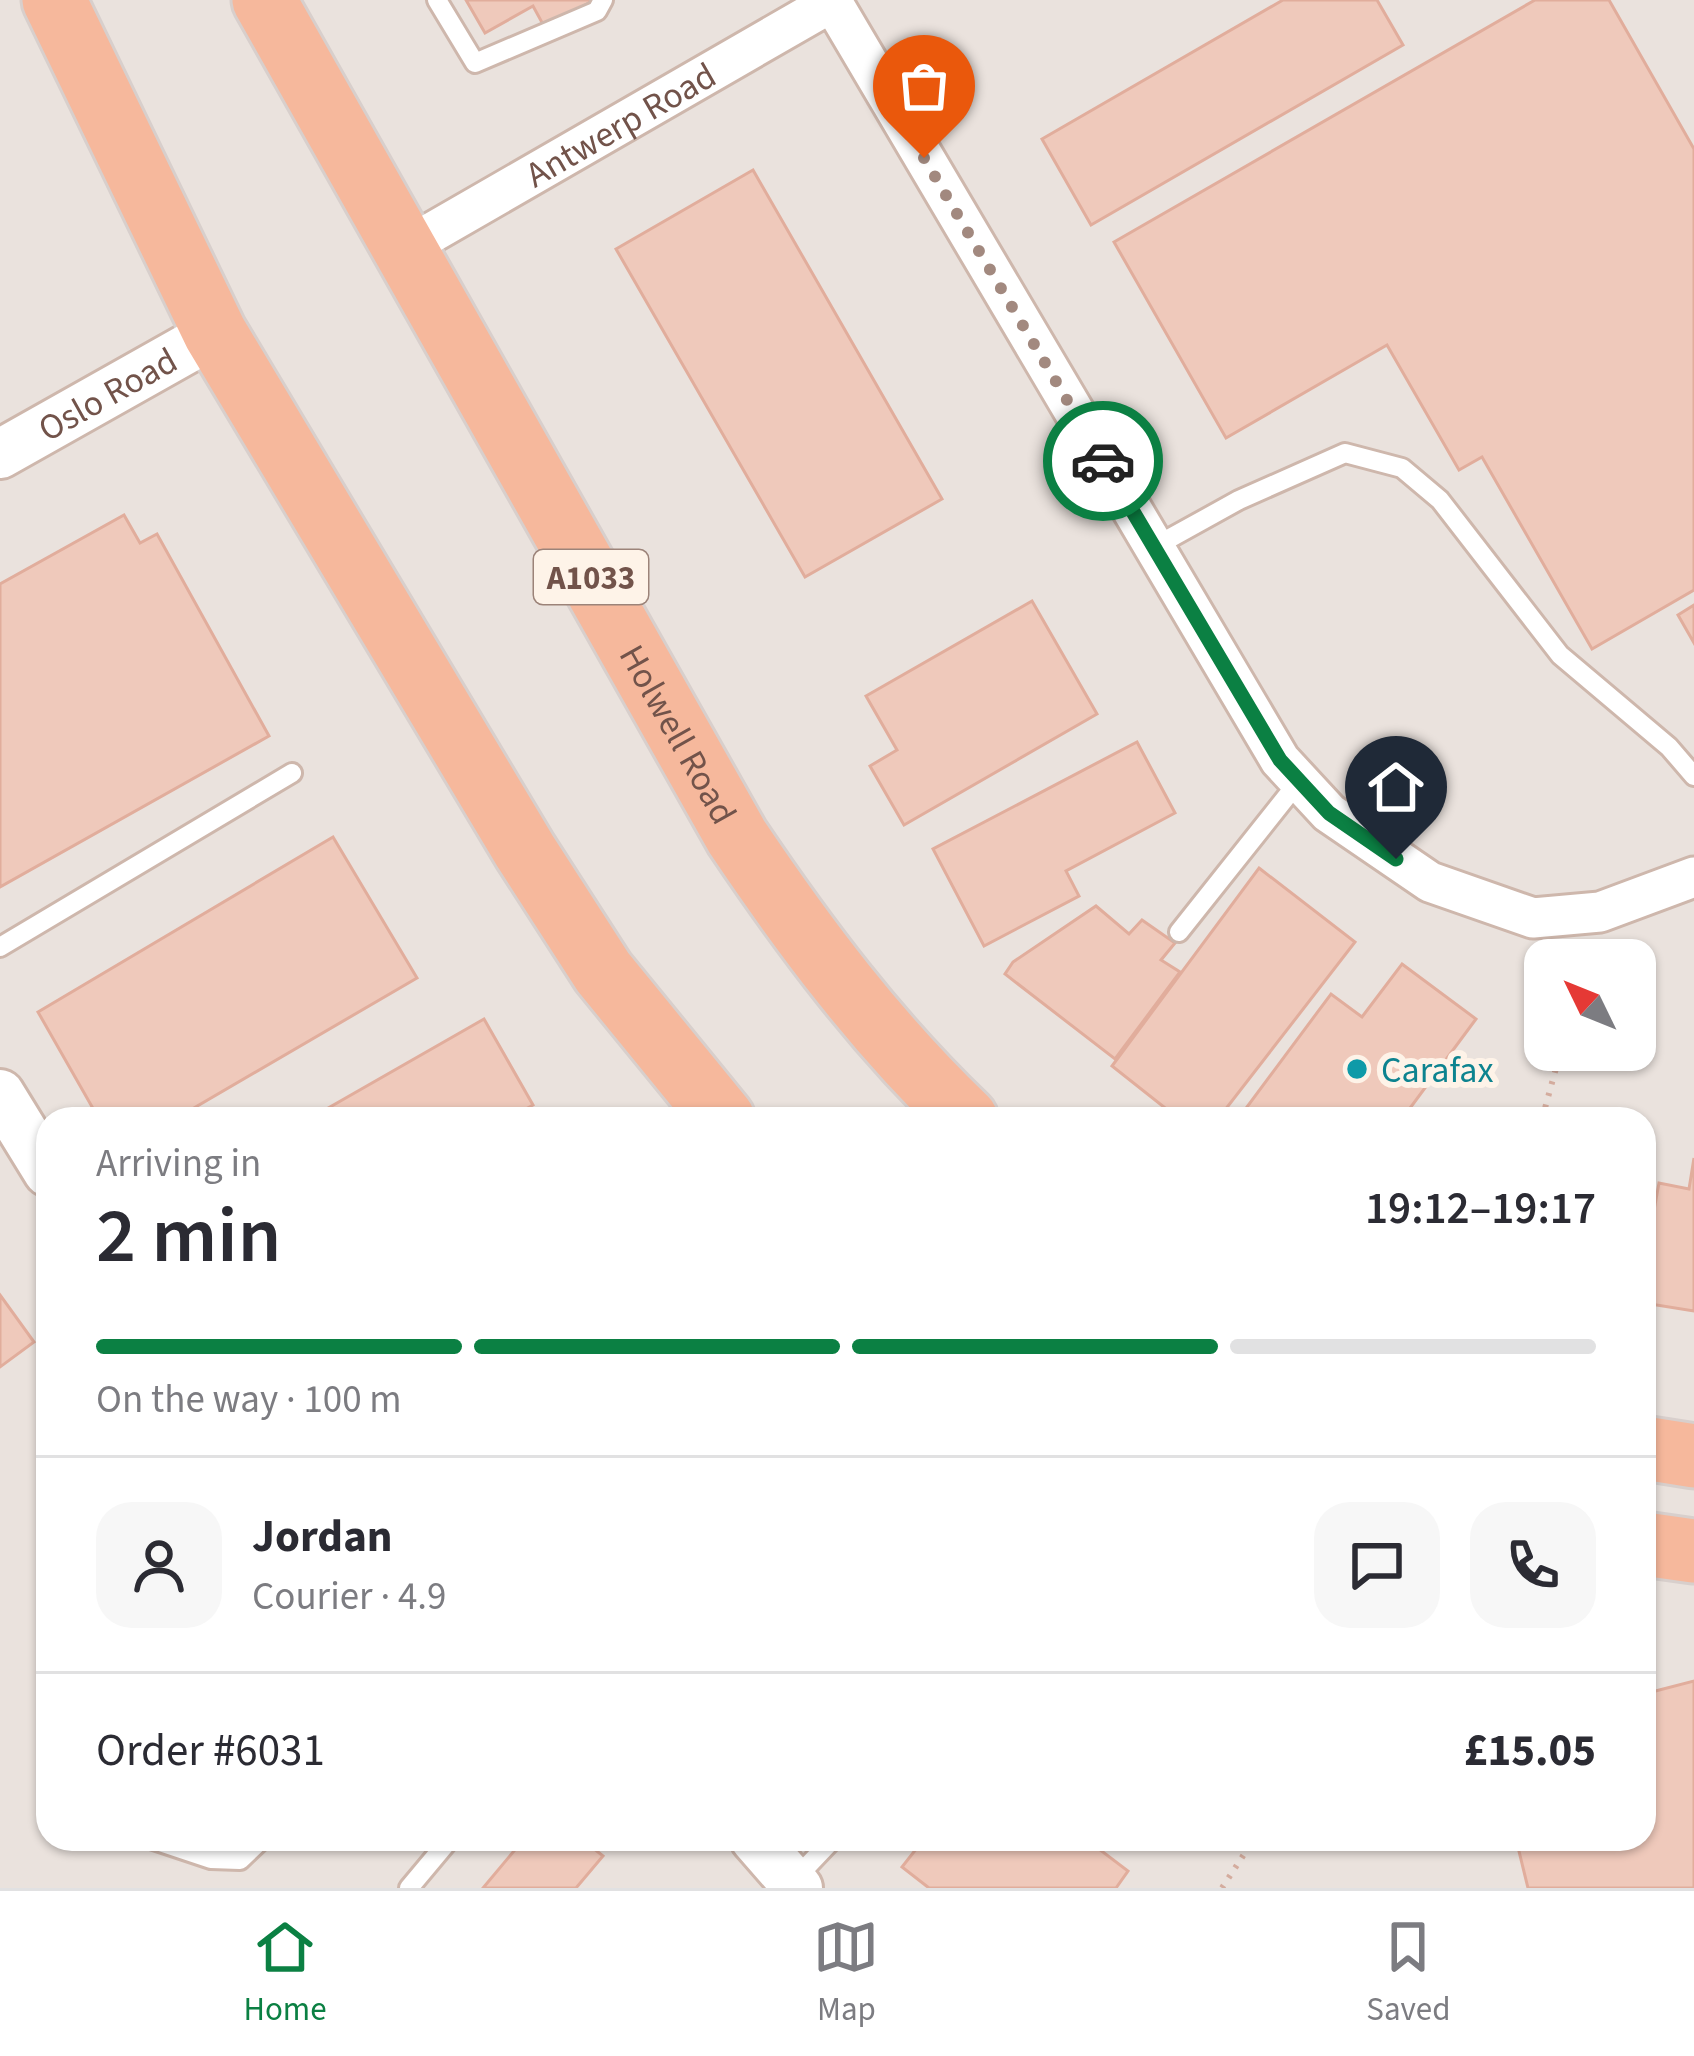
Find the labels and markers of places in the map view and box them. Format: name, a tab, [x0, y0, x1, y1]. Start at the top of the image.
pin	[873, 35, 975, 158]
pin	[1345, 736, 1447, 859]
place label: Carafax	[1381, 1045, 1493, 1096]
marker: Carafax	[1344, 1056, 1370, 1082]

